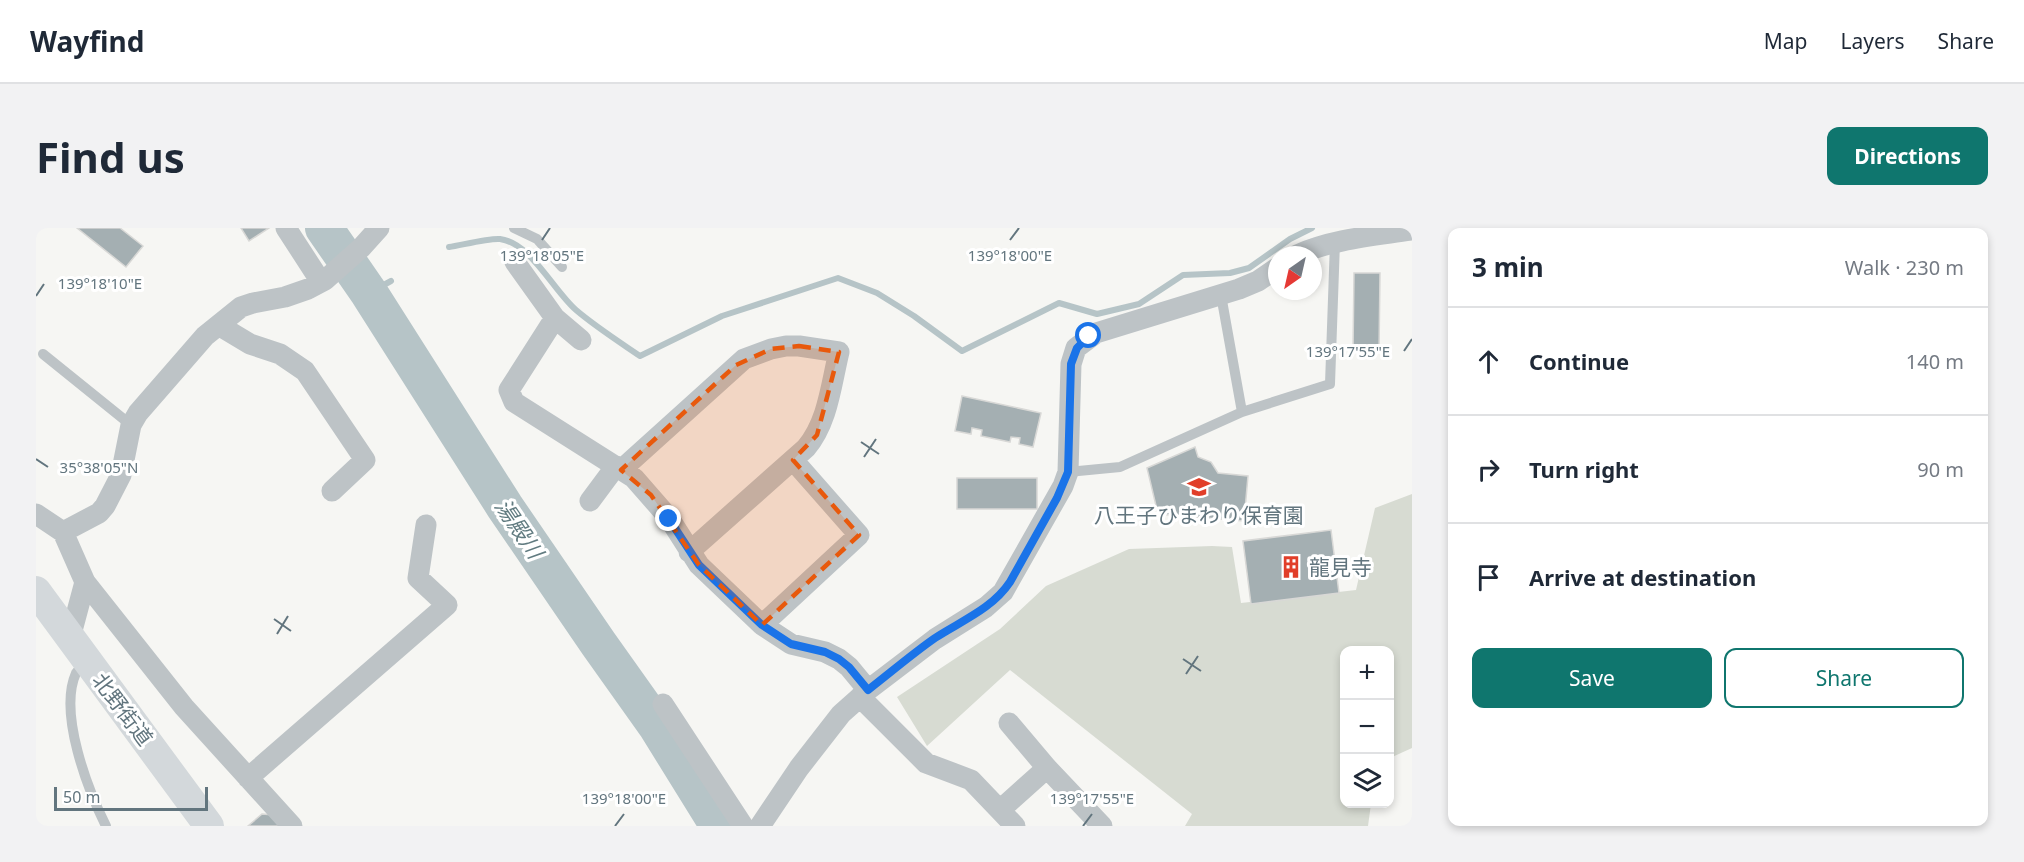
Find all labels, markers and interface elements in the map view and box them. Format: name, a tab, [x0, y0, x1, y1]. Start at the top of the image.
text: Wayfind	[30, 22, 144, 60]
text: Map	[1764, 27, 1808, 55]
text: Layers	[1841, 27, 1905, 55]
text: Share	[1938, 27, 1994, 55]
button: Directions	[1827, 127, 1988, 185]
text: Find us	[36, 128, 185, 185]
text: 139°18'05"E	[500, 245, 584, 265]
text: 139°18'00"E	[968, 245, 1052, 265]
north arrow	[1268, 246, 1322, 300]
text: 3 min	[1472, 249, 1544, 285]
text: Walk · 230 m	[1845, 254, 1964, 281]
text: 139°18'10"E	[58, 273, 142, 293]
route start	[1075, 322, 1101, 348]
text: 139°17'55"E	[1306, 341, 1390, 361]
icon: ahead	[1472, 345, 1505, 378]
text: Continue	[1529, 346, 1629, 376]
text: 140 m	[1906, 348, 1964, 375]
icon: right	[1472, 453, 1505, 486]
text: Turn right	[1529, 454, 1639, 484]
text: 90 m	[1917, 456, 1964, 483]
text: 35°38'05"N	[60, 457, 138, 477]
school or university icon: 八王子ひまわり保育園	[1186, 474, 1212, 500]
water label: 湯殿川	[489, 492, 552, 565]
place label: 八王子ひまわり保育園	[1094, 501, 1304, 529]
route end	[655, 505, 681, 531]
place label: 龍見寺	[1309, 553, 1372, 581]
building icon: 龍見寺	[1278, 554, 1304, 580]
icon: arrive	[1472, 561, 1505, 594]
text: Arrive at destination	[1529, 562, 1756, 592]
map controls	[1340, 646, 1394, 808]
button: +	[1340, 646, 1394, 700]
button: Save	[1472, 648, 1712, 708]
button: Share	[1724, 648, 1964, 708]
street label: 北野街道	[87, 667, 159, 751]
button: −	[1340, 700, 1394, 754]
button: layers	[1340, 754, 1394, 808]
scale bar	[54, 784, 208, 812]
text: 50 m	[63, 786, 100, 808]
text: 139°18'00"E	[582, 788, 666, 808]
text: 139°17'55"E	[1050, 788, 1134, 808]

